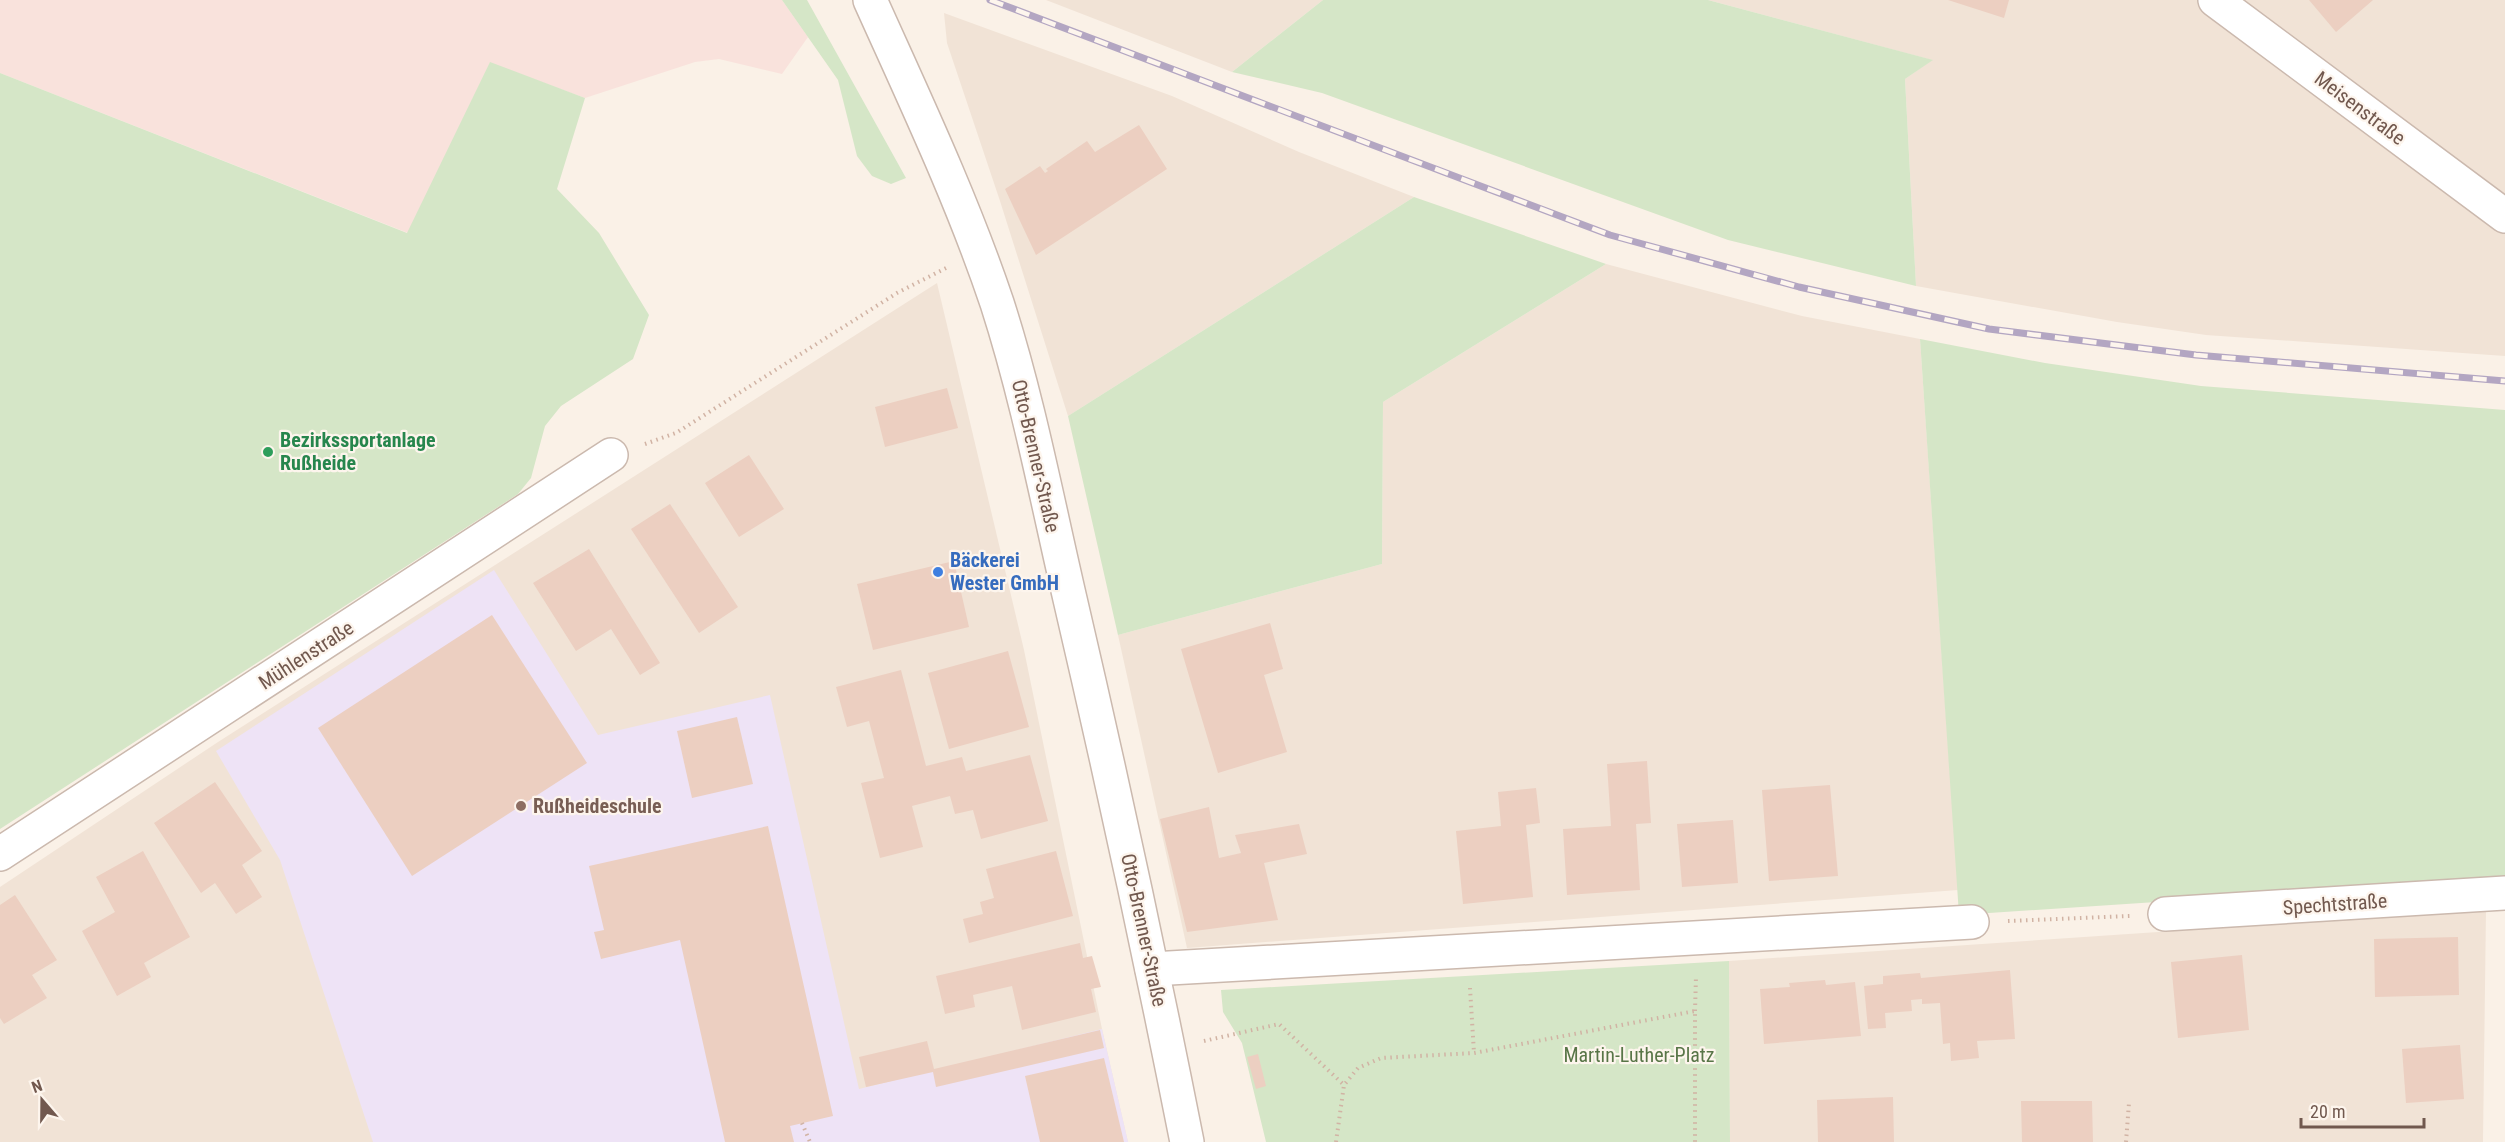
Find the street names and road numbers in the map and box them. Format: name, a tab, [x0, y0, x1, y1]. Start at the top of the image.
street label: Meisenstraße	[2310, 66, 2410, 150]
street label: Otto-Brenner-Straße	[1007, 377, 1065, 535]
street label: Mühlenstraße	[254, 615, 358, 695]
street label: Otto-Brenner-Straße	[1116, 851, 1172, 1009]
street label: Spechtstraße	[2282, 888, 2388, 920]

